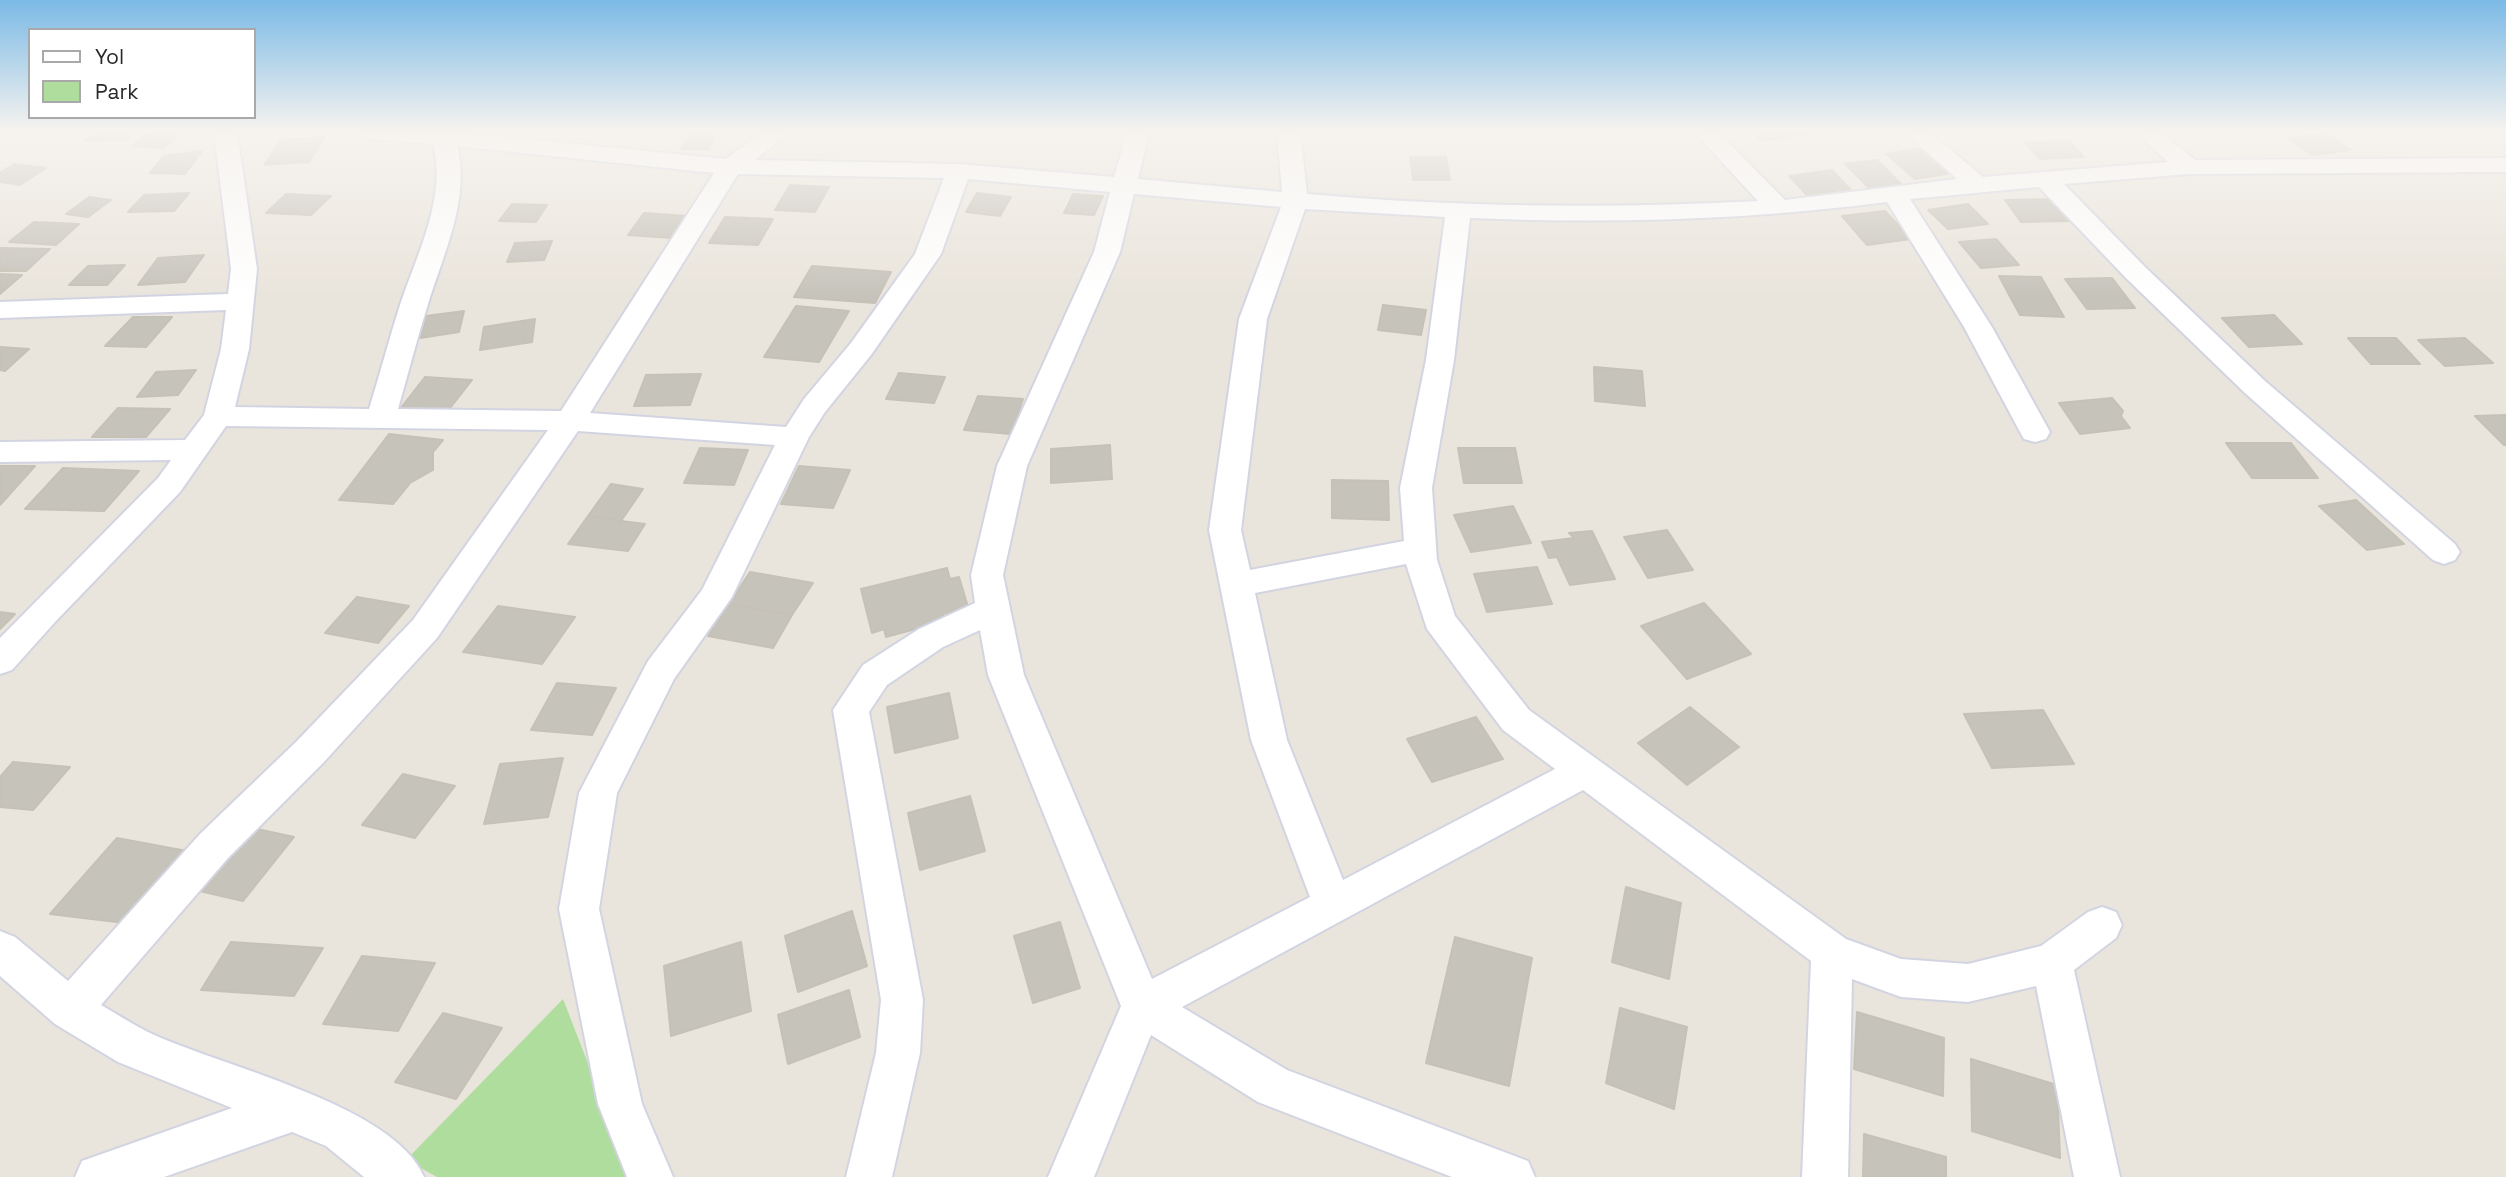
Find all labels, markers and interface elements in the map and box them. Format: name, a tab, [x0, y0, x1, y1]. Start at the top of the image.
legend	[28, 28, 256, 119]
text: Yol	[95, 43, 124, 70]
text: Park	[95, 78, 139, 105]

